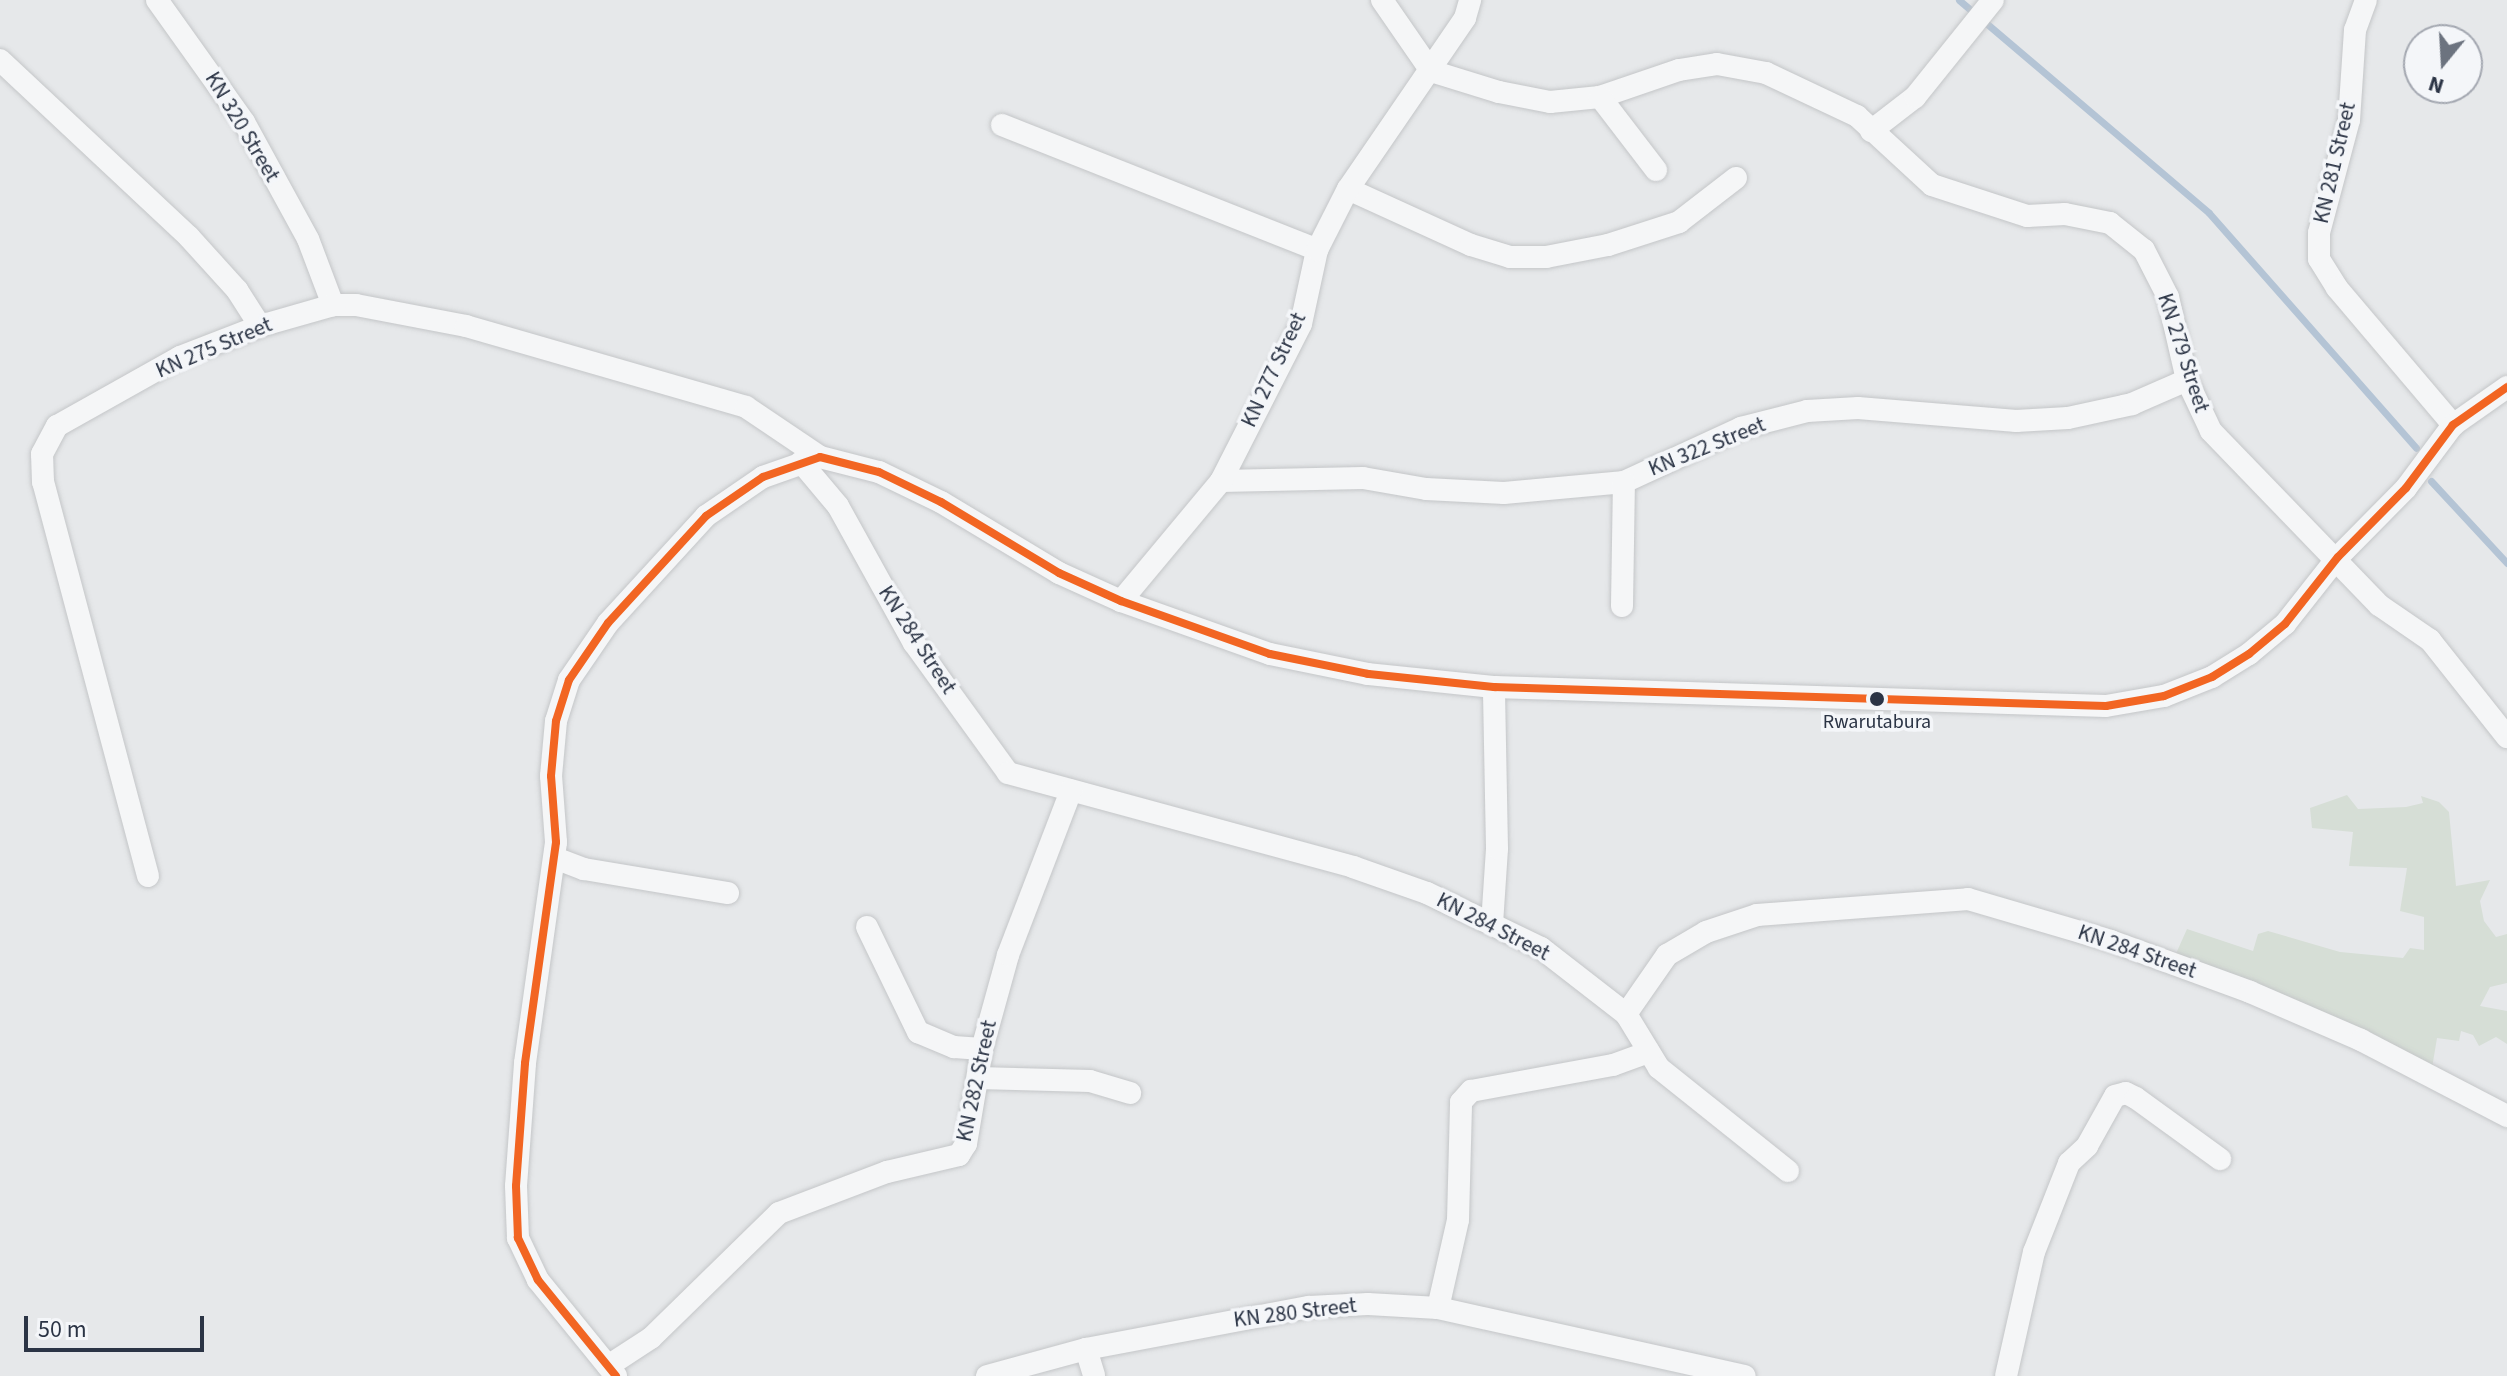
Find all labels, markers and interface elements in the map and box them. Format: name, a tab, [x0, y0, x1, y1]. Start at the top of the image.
north arrow	[2403, 24, 2483, 104]
street label: KN 320 Street	[199, 67, 285, 187]
text: N	[2424, 67, 2448, 102]
street label: KN 281 Street	[2308, 100, 2362, 226]
street label: KN 279 Street	[2151, 290, 2215, 416]
street label: KN 277 Street	[1236, 308, 1312, 432]
street label: KN 275 Street	[152, 312, 276, 384]
street label: KN 322 Street	[1645, 412, 1769, 482]
street label: KN 284 Street	[872, 581, 962, 699]
marker: Rwarutabura	[1869, 691, 1885, 707]
place label: Rwarutabura	[1823, 710, 1931, 734]
street label: KN 284 Street	[1432, 887, 1554, 967]
street label: KN 284 Street	[2074, 919, 2200, 985]
street label: KN 282 Street	[951, 1018, 1003, 1144]
street label: KN 280 Street	[1232, 1292, 1358, 1334]
scale bar	[28, 1300, 208, 1350]
text: 50 m	[38, 1312, 87, 1347]

